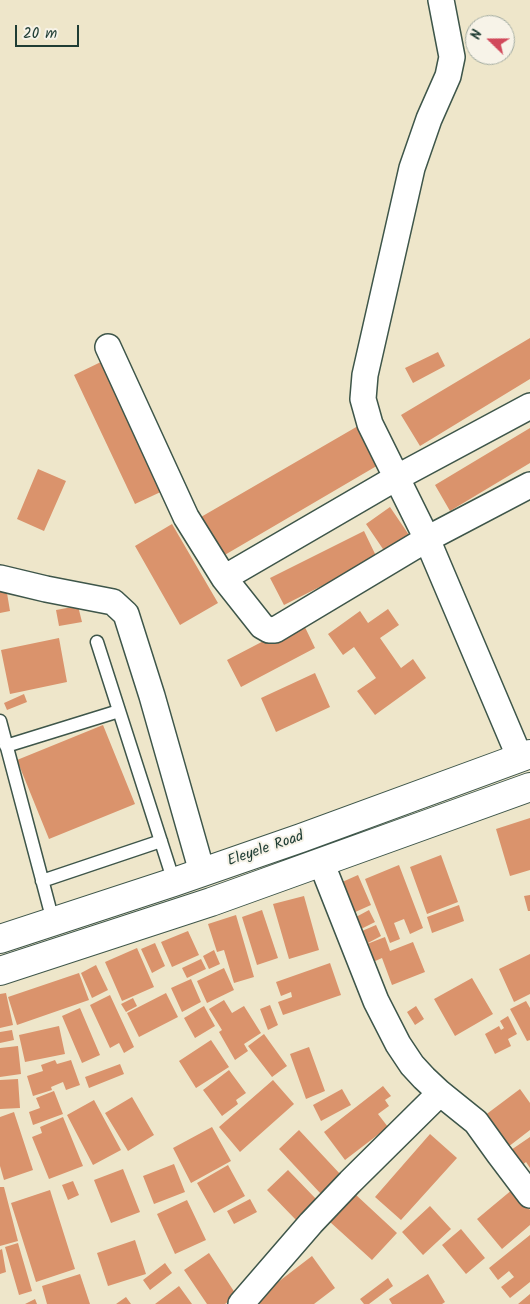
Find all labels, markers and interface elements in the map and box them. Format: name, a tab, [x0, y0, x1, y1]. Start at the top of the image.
scale bar	[18, 15, 81, 47]
north arrow	[465, 15, 515, 65]
text: 20 m	[23, 22, 57, 46]
text: N	[465, 27, 489, 43]
street label: Eleyele Road	[225, 829, 307, 871]

